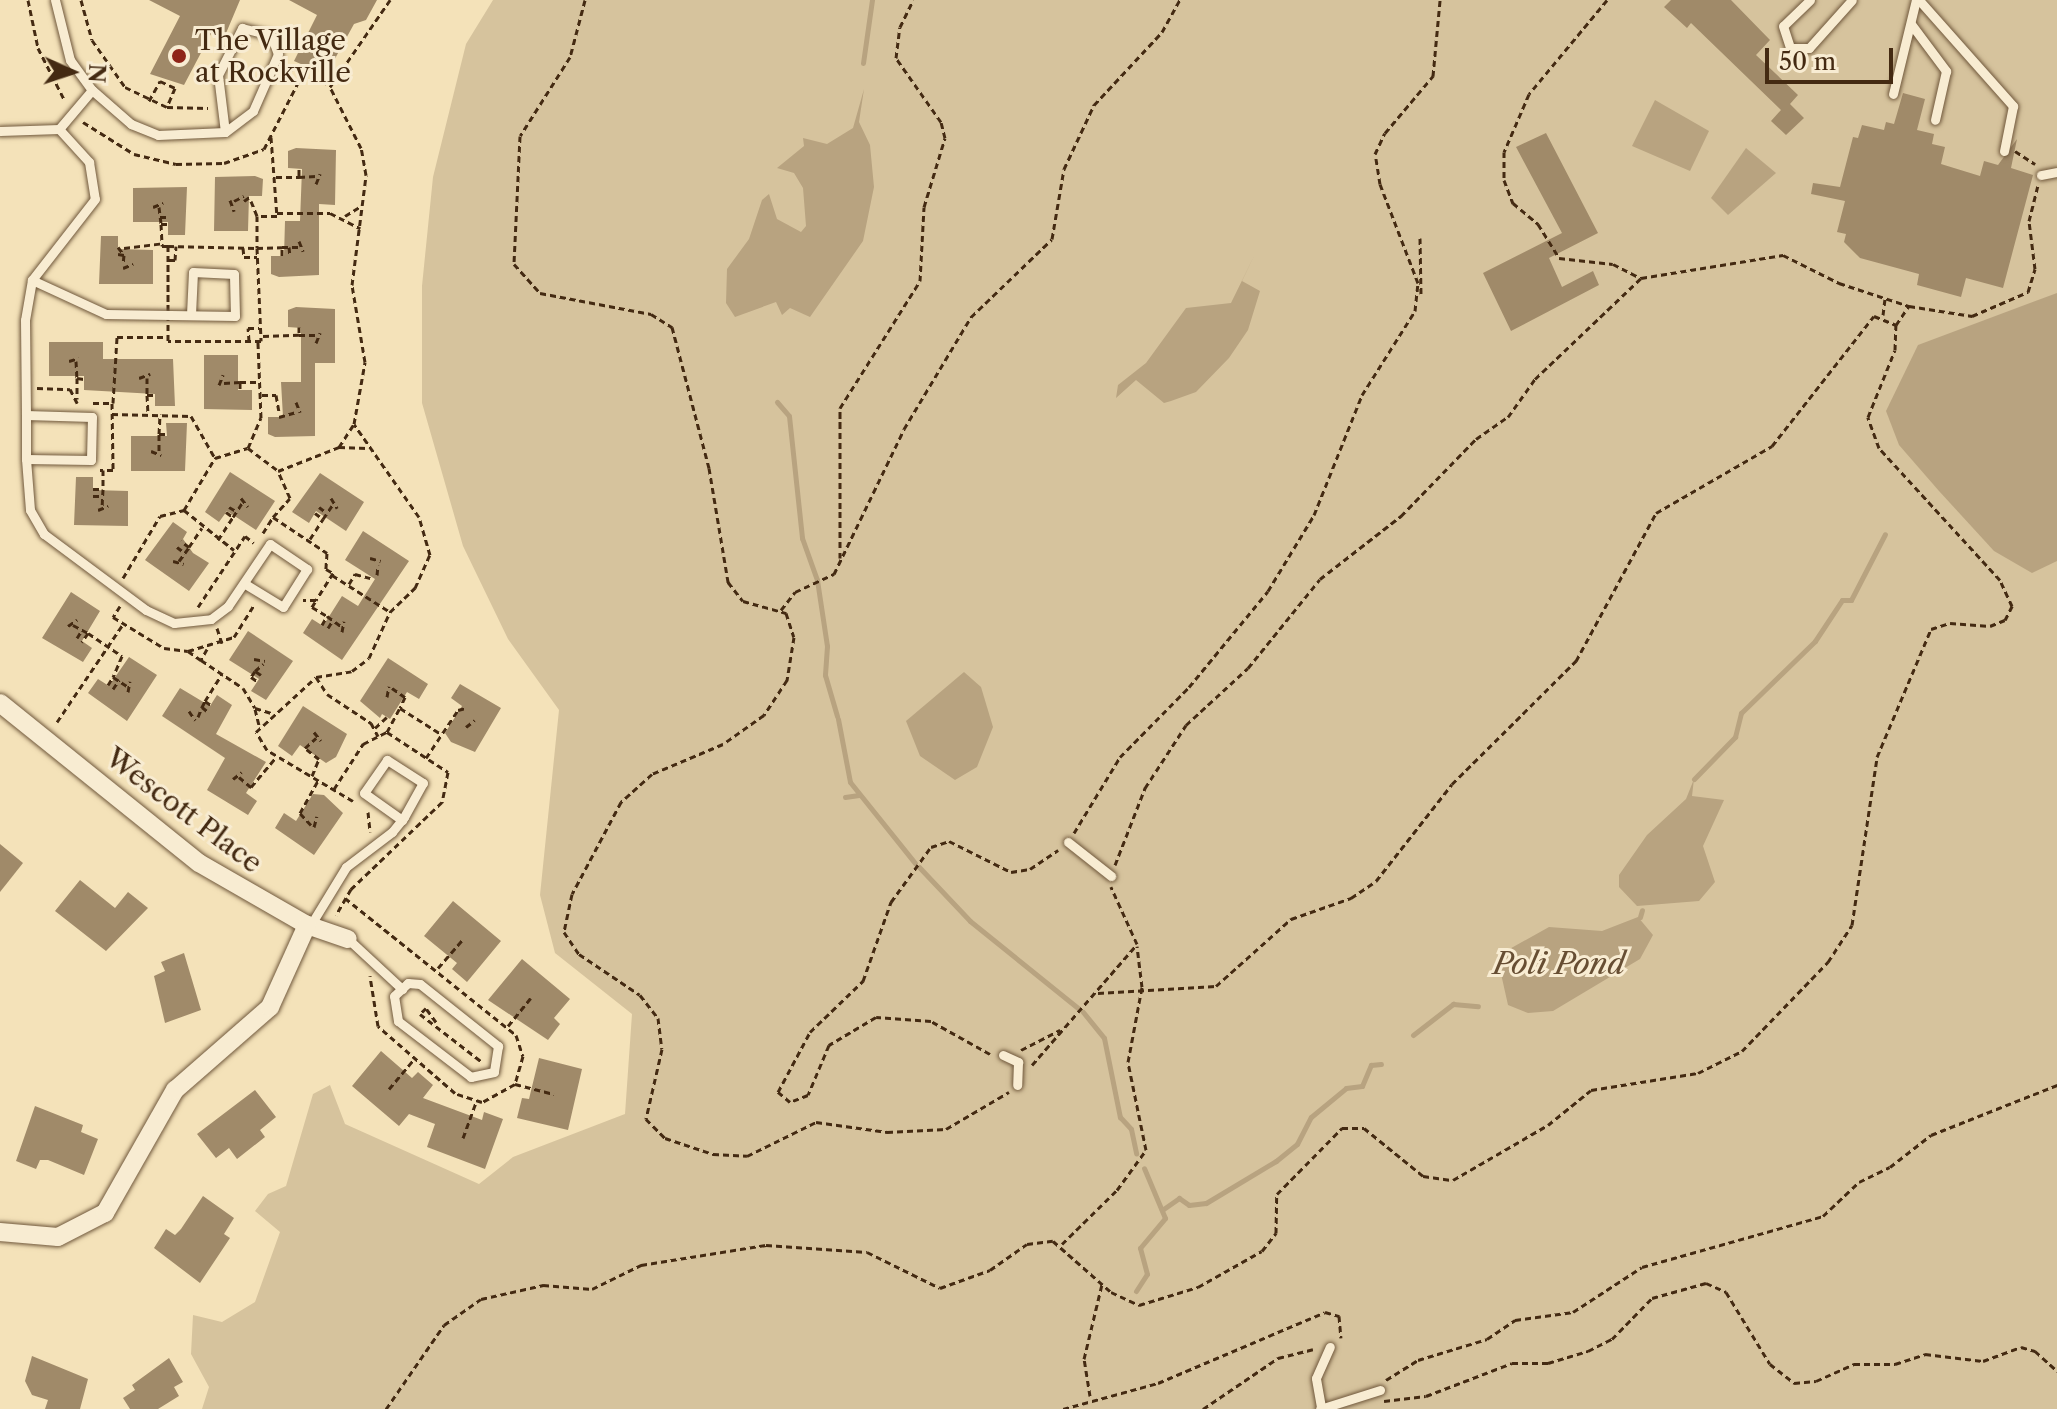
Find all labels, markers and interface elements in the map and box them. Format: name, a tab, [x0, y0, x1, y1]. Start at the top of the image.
place label: The Village at Rockville	[195, 23, 351, 89]
north arrow	[32, 32, 112, 112]
scale bar	[1769, 32, 1897, 82]
marker: The Village at Rockville	[170, 47, 188, 65]
text: 50 m	[1779, 47, 1836, 76]
text: N	[82, 63, 110, 84]
street label: Wescott Place	[99, 740, 269, 880]
water label: Poli Pond	[1493, 946, 1625, 982]

